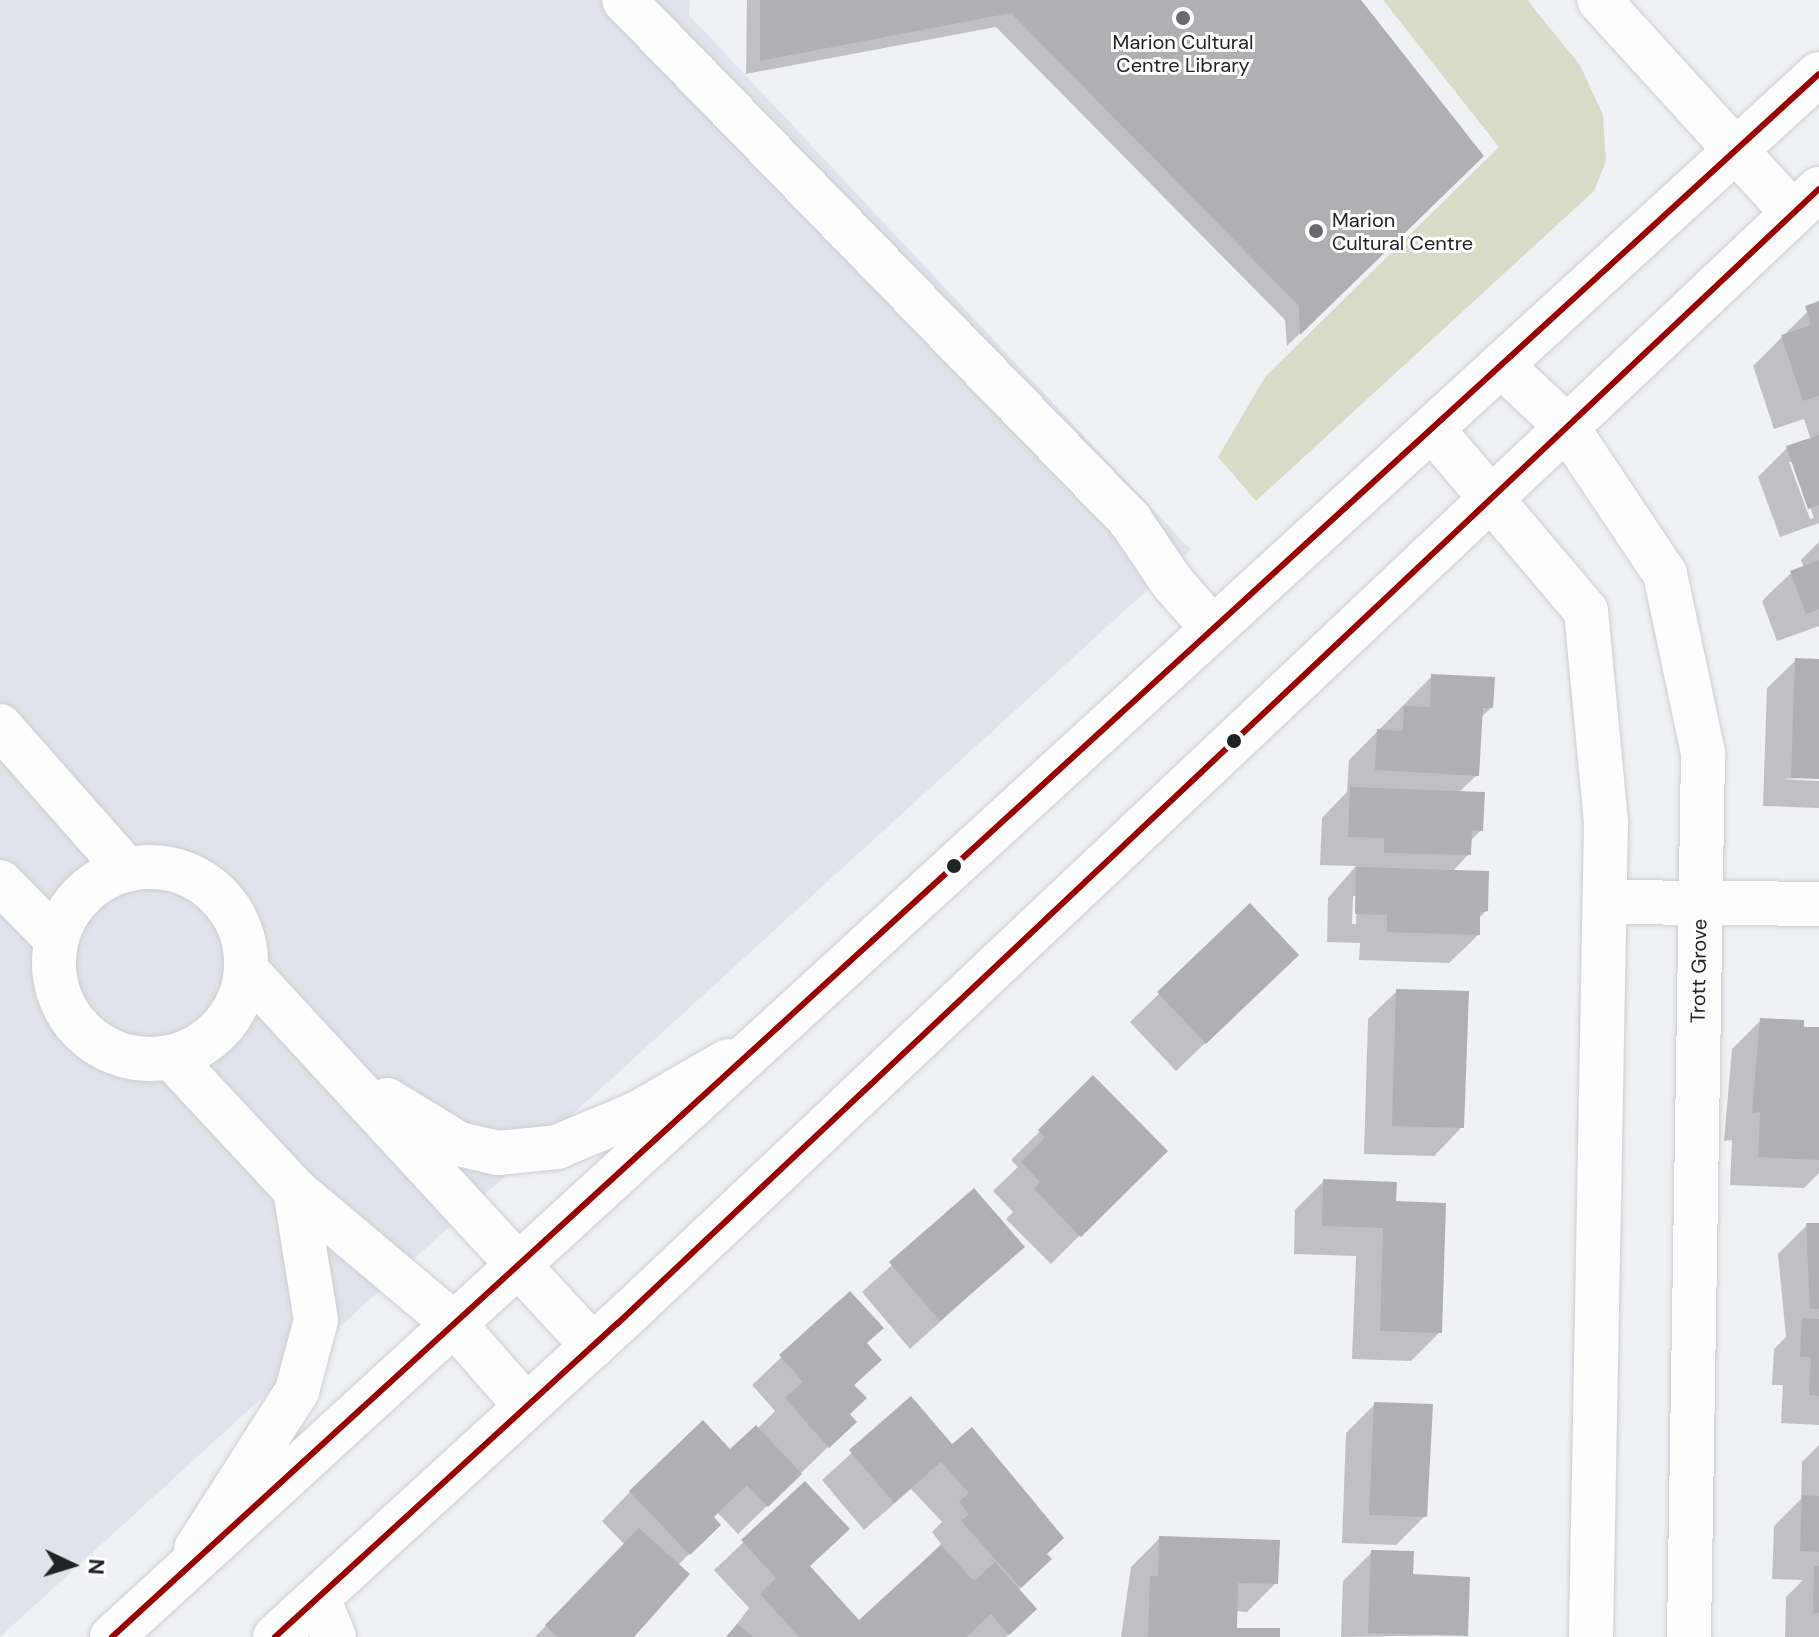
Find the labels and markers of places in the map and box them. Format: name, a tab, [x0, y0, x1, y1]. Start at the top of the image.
marker: Marion Cultural Centre Library	[1174, 9, 1192, 27]
place label: Marion Cultural Centre Library	[1113, 30, 1253, 77]
place label: Marion Cultural Centre	[1332, 208, 1473, 255]
marker: Marion Cultural Centre	[1307, 222, 1325, 240]
unlabelled marker	[1226, 733, 1242, 749]
unlabelled marker	[946, 858, 962, 874]

